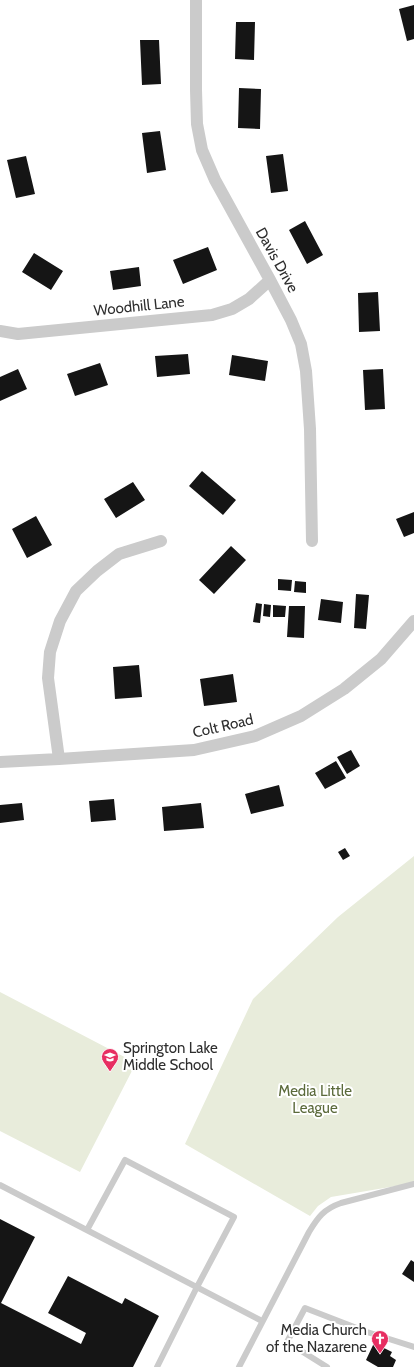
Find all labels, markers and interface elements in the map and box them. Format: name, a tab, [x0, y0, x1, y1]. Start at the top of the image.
street label: Davis Drive	[252, 224, 302, 296]
street label: Woodhill Lane	[93, 292, 185, 320]
street label: Colt Road	[191, 710, 255, 742]
place label: Springton Lake Middle School	[123, 1039, 218, 1074]
school or university icon: Springton Lake Middle School	[100, 1047, 120, 1072]
park label: Media Little League	[278, 1082, 352, 1117]
place label: Media Church of the Nazarene	[266, 1321, 367, 1356]
church icon: Media Church of the Nazarene	[370, 1329, 390, 1354]

